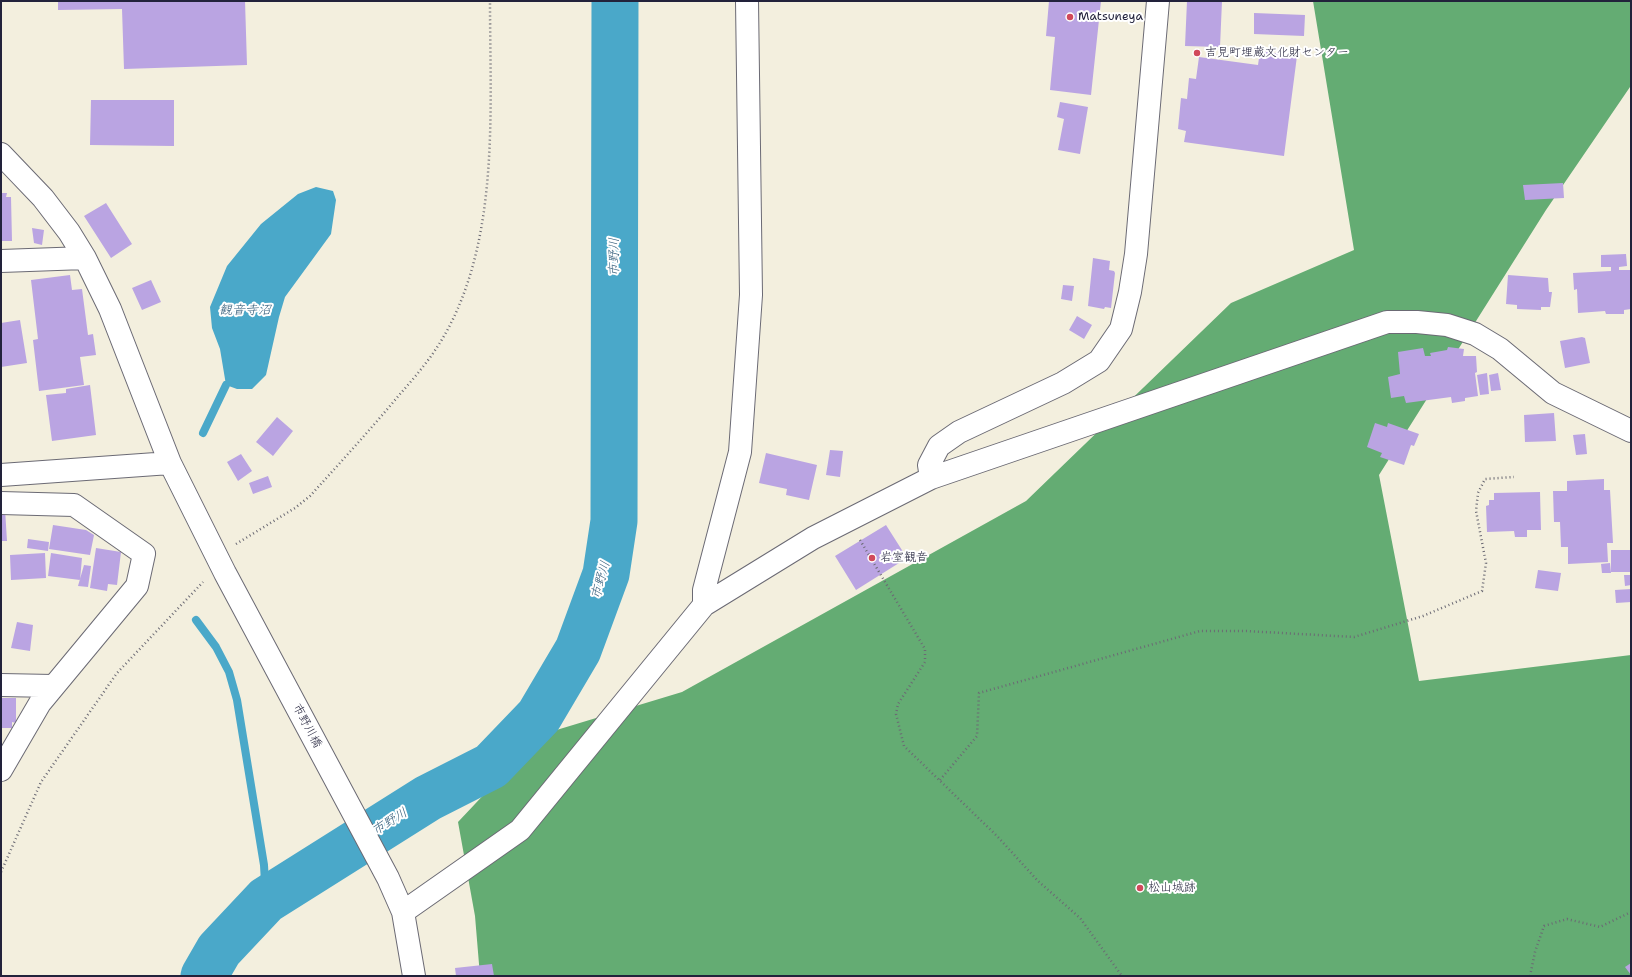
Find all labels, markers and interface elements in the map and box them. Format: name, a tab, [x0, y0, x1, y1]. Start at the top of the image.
place label: Matsuneya	[1078, 10, 1143, 24]
marker: Matsuneya	[1065, 12, 1075, 22]
place label: 吉見町埋蔵文化財センター	[1205, 46, 1349, 60]
marker: 吉見町埋蔵文化財センター	[1192, 48, 1202, 58]
water label: 市野川	[607, 238, 623, 276]
water label: 観音寺沼	[219, 303, 271, 319]
place label: 岩室観音	[880, 551, 928, 565]
marker: 岩室観音	[867, 553, 877, 563]
water label: 市野川	[588, 559, 614, 601]
street label: 市野川橋	[289, 701, 325, 751]
water label: 市野川	[369, 805, 411, 839]
place label: 松山城跡	[1148, 881, 1196, 895]
marker: 松山城跡	[1135, 883, 1145, 893]

